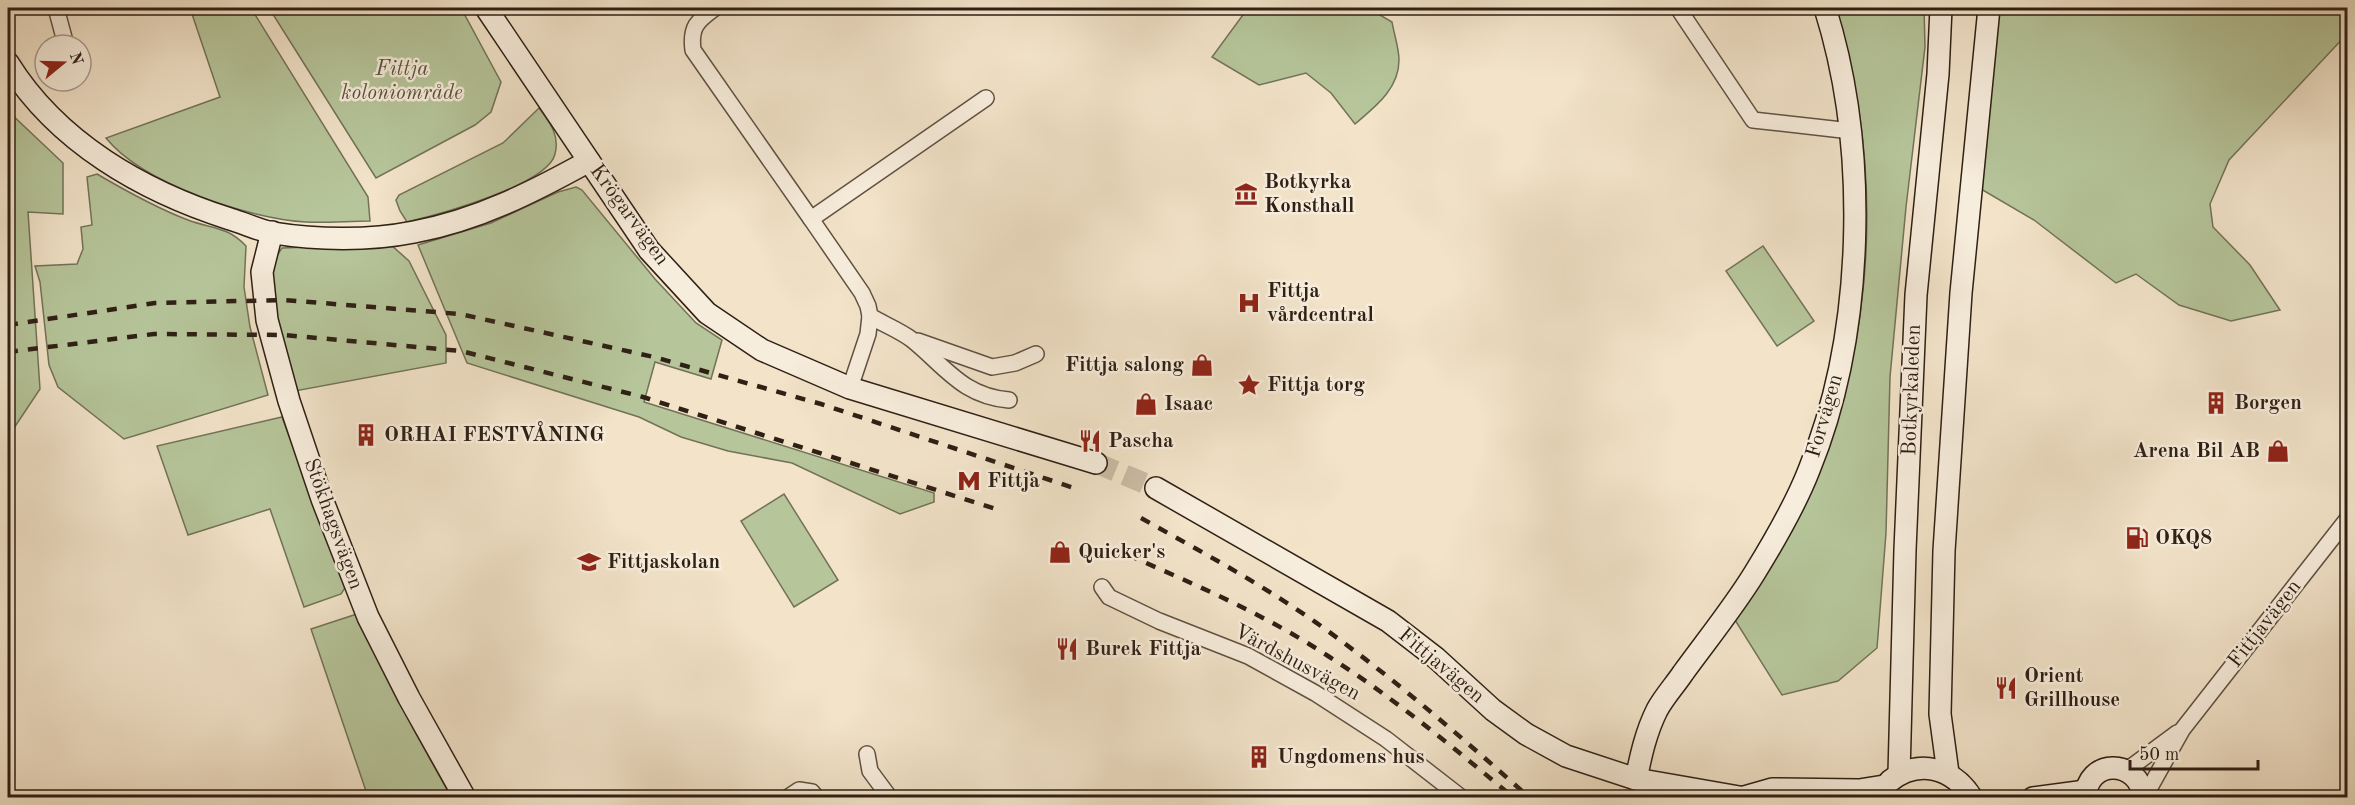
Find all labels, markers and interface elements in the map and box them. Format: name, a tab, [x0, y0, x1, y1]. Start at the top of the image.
north arrow	[33, 33, 93, 93]
text: N	[66, 50, 85, 68]
park label: Fittja koloniområde	[341, 59, 463, 104]
street label: Krögarvägen	[586, 161, 672, 269]
place label: Botkyrka Konsthall	[1264, 172, 1354, 217]
museum icon: Botkyrka Konsthall	[1233, 181, 1259, 207]
place label: Fittja vårdcentral	[1267, 281, 1374, 326]
hospital icon: Fittja vårdcentral	[1236, 290, 1262, 316]
street label: Botkyrkaleden	[1899, 324, 1925, 456]
shop icon: Fittja salong	[1189, 352, 1215, 378]
place label: Fittja salong	[1065, 355, 1184, 376]
place icon: Fittja torg	[1236, 372, 1262, 398]
street label: Forvägen	[1803, 372, 1847, 460]
place label: Fittja torg	[1267, 375, 1365, 396]
building icon: Borgen	[2203, 390, 2229, 416]
shop icon: Isaac	[1133, 391, 1159, 417]
place label: Borgen	[2234, 393, 2302, 414]
place label: Isaac	[1164, 394, 1213, 415]
place label: ORHAI FESTVÅNING	[384, 421, 604, 446]
building icon: ORHAI FESTVÅNING	[353, 422, 379, 448]
restaurant icon: Pascha	[1077, 428, 1103, 454]
place label: Pascha	[1108, 431, 1174, 452]
shop icon: Arena Bil AB	[2265, 438, 2291, 464]
place label: Arena Bil AB	[2133, 441, 2260, 462]
street label: Stökhagsvägen	[300, 456, 366, 592]
metro station icon: Fittja	[956, 468, 982, 494]
place label: Fittja	[987, 471, 1040, 492]
fuel station icon: OKQ8	[2124, 525, 2150, 551]
place label: OKQ8	[2155, 528, 2212, 549]
shop icon: Quicker's	[1047, 539, 1073, 565]
place label: Quicker's	[1078, 542, 1165, 563]
school or university icon: Fittjaskolan	[576, 549, 602, 575]
place label: Fittjaskolan	[607, 552, 720, 573]
street label: Fittjavägen	[2224, 576, 2306, 672]
street label: Värdshusvägen	[1230, 621, 1364, 705]
street label: Fittjavägen	[1394, 624, 1488, 708]
restaurant icon: Burek Fittja	[1054, 636, 1080, 662]
place label: Burek Fittja	[1085, 639, 1201, 660]
place label: Orient Grillhouse	[2024, 666, 2120, 711]
restaurant icon: Orient Grillhouse	[1993, 675, 2019, 701]
scale bar	[2130, 733, 2258, 771]
building icon: Ungdomens hus	[1246, 744, 1272, 770]
text: 50 m	[2139, 746, 2179, 764]
place label: Ungdomens hus	[1277, 747, 1425, 768]

